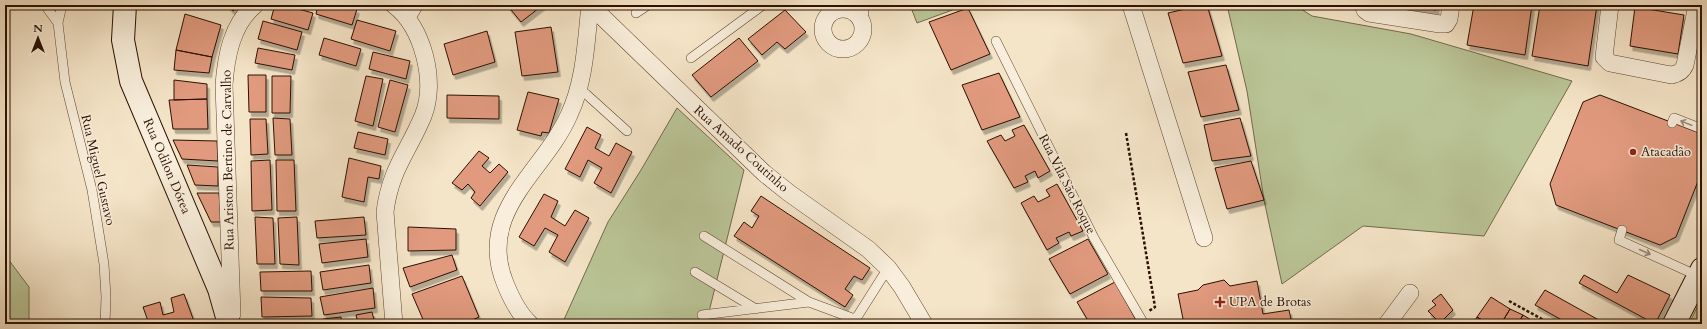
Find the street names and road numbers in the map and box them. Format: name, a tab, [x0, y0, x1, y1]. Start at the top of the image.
street label: Rua Ariston Bertino de Carvalho	[217, 70, 239, 250]
street label: Rua Amado Coutinho	[690, 102, 792, 196]
street label: Rua Miguel Gustavo	[76, 113, 120, 227]
street label: Rua Odilon Dórea	[139, 115, 195, 217]
street label: Rua Vila São Roque	[1034, 131, 1100, 237]

